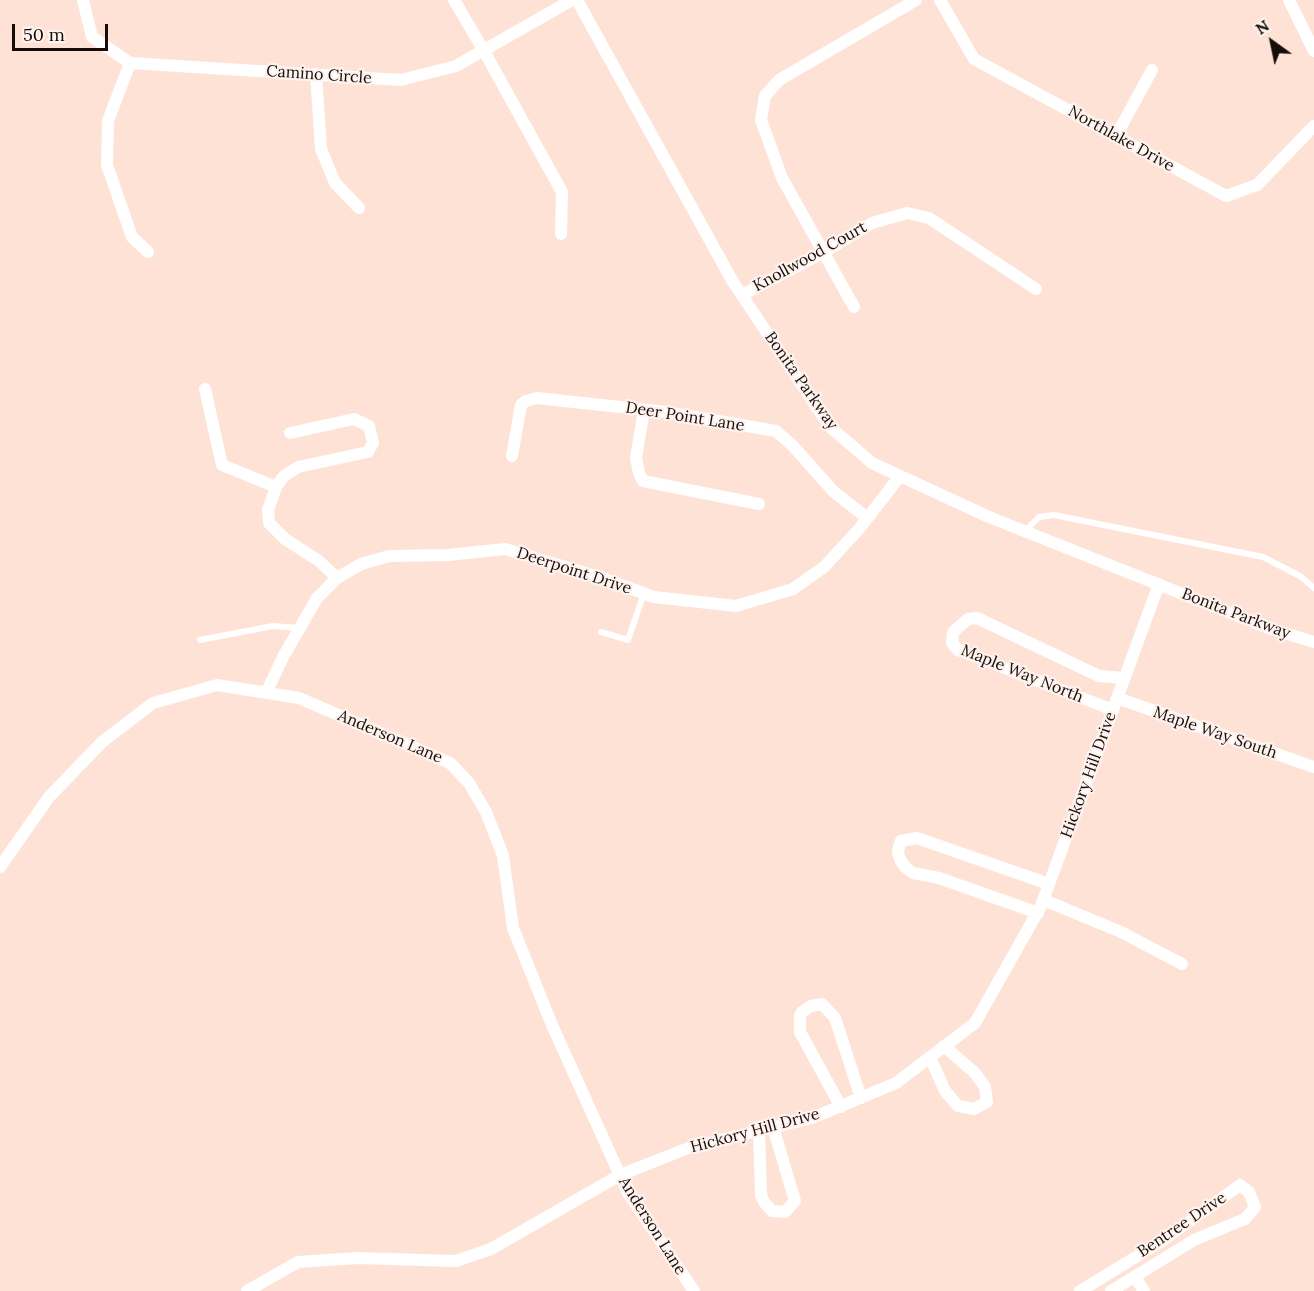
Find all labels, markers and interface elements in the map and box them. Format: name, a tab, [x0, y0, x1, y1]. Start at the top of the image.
scale bar	[15, 12, 111, 50]
north arrow	[1242, 12, 1302, 72]
text: N	[1252, 15, 1273, 39]
text: 50 m	[23, 23, 65, 46]
street label: Camino Circle	[266, 62, 372, 88]
street label: Northlake Drive	[1065, 102, 1177, 176]
street label: Knollwood Court	[750, 218, 870, 296]
street label: Bonita Parkway	[760, 328, 842, 434]
street label: Deer Point Lane	[624, 398, 746, 436]
street label: Deerpoint Drive	[514, 543, 634, 599]
street label: Bonita Parkway	[1179, 584, 1293, 644]
street label: Maple Way North	[958, 641, 1086, 707]
street label: Maple Way South	[1151, 703, 1279, 763]
street label: Anderson Lane	[335, 706, 445, 768]
street label: Hickory Hill Drive	[1057, 709, 1121, 841]
street label: Hickory Hill Drive	[688, 1105, 822, 1157]
street label: Anderson Lane	[614, 1173, 690, 1279]
street label: Bentree Drive	[1134, 1188, 1230, 1262]

